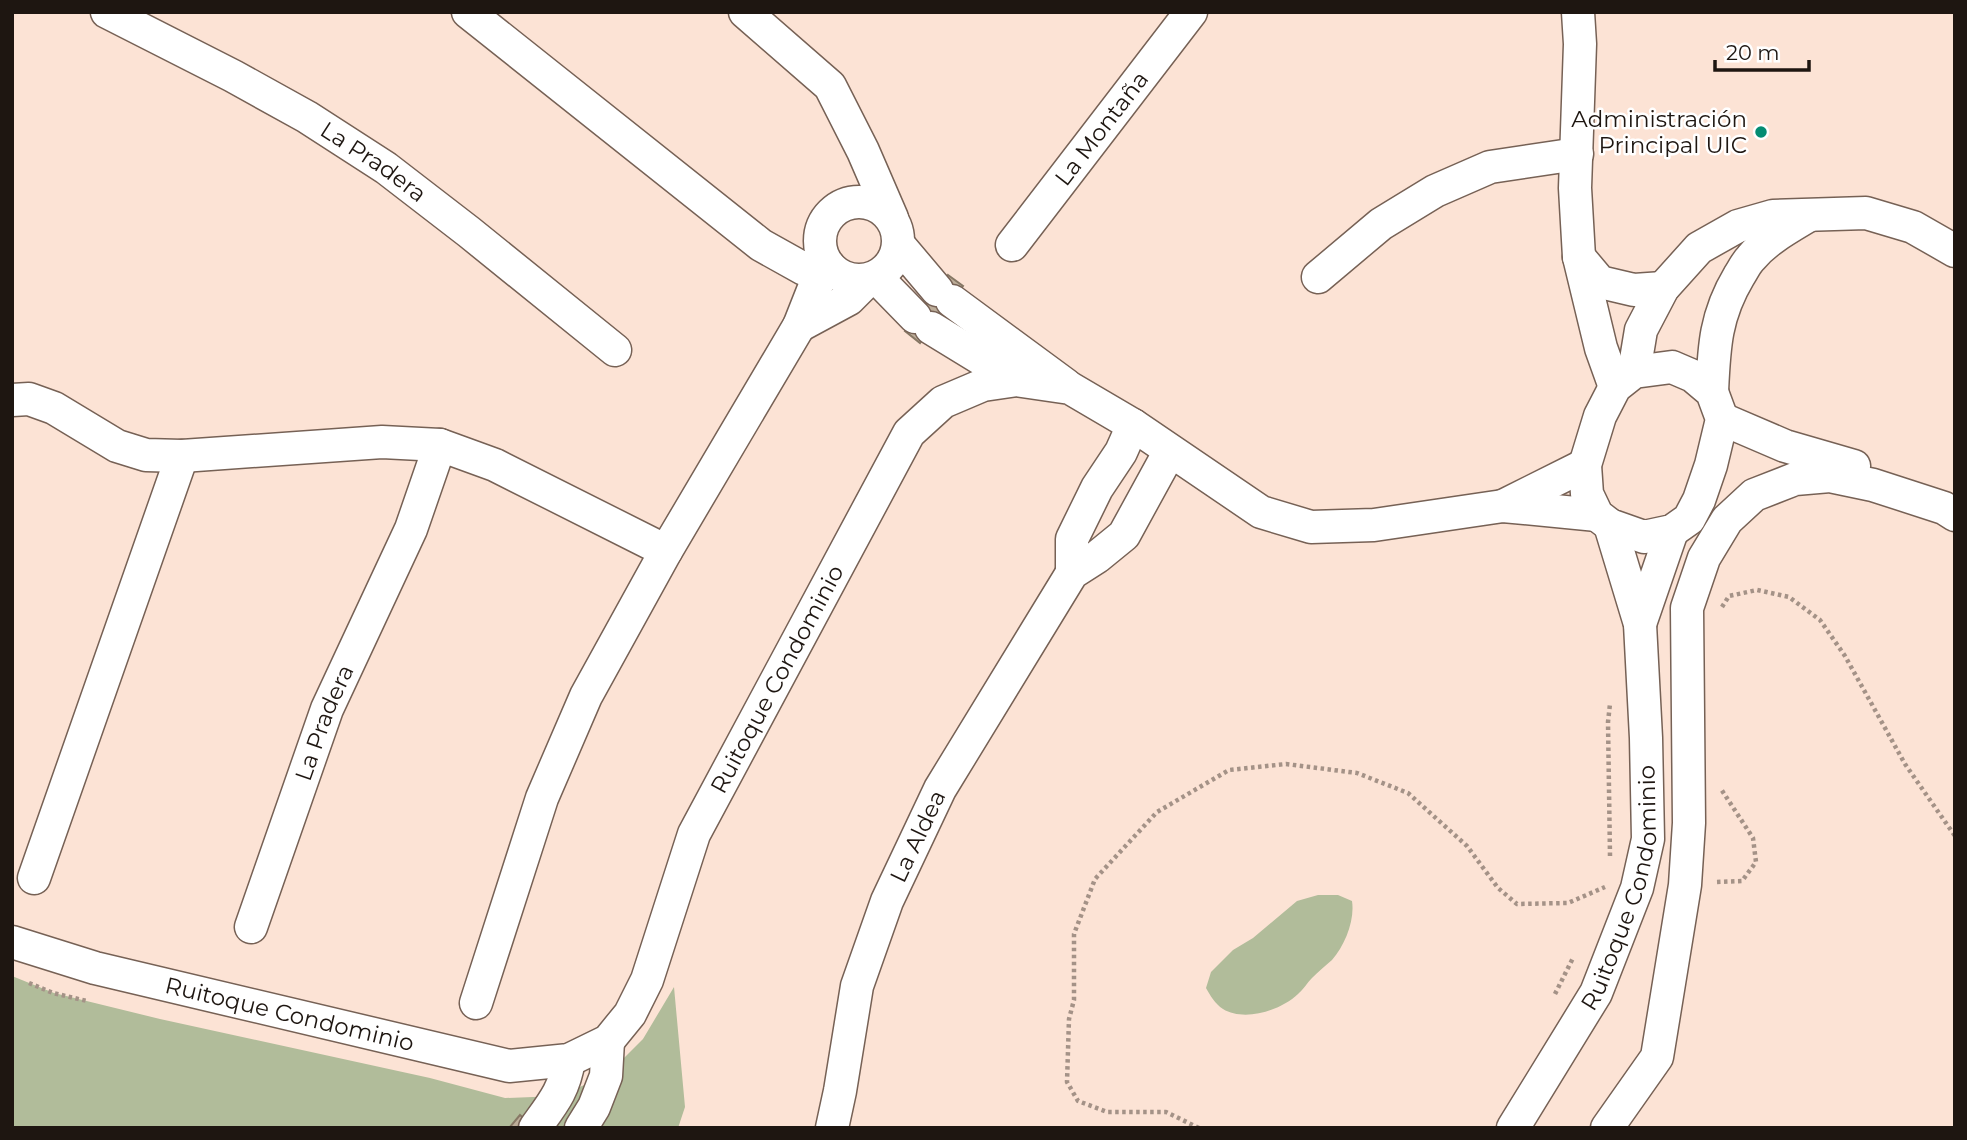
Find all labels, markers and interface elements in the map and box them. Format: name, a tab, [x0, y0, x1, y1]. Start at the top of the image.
scale bar	[1715, 28, 1810, 72]
text: 20 m	[1726, 40, 1780, 65]
street label: La Montaña	[1049, 66, 1154, 191]
place label: Administración Principal UIC	[1571, 105, 1747, 159]
street label: La Pradera	[315, 115, 432, 208]
marker: Administración Principal UIC	[1753, 124, 1769, 140]
street label: Ruitoque Condominio	[704, 560, 850, 798]
street label: La Pradera	[289, 660, 360, 785]
street label: Ruitoque Condominio	[1575, 765, 1662, 1016]
street label: La Aldea	[884, 786, 951, 887]
street label: Ruitoque Condominio	[162, 971, 417, 1057]

